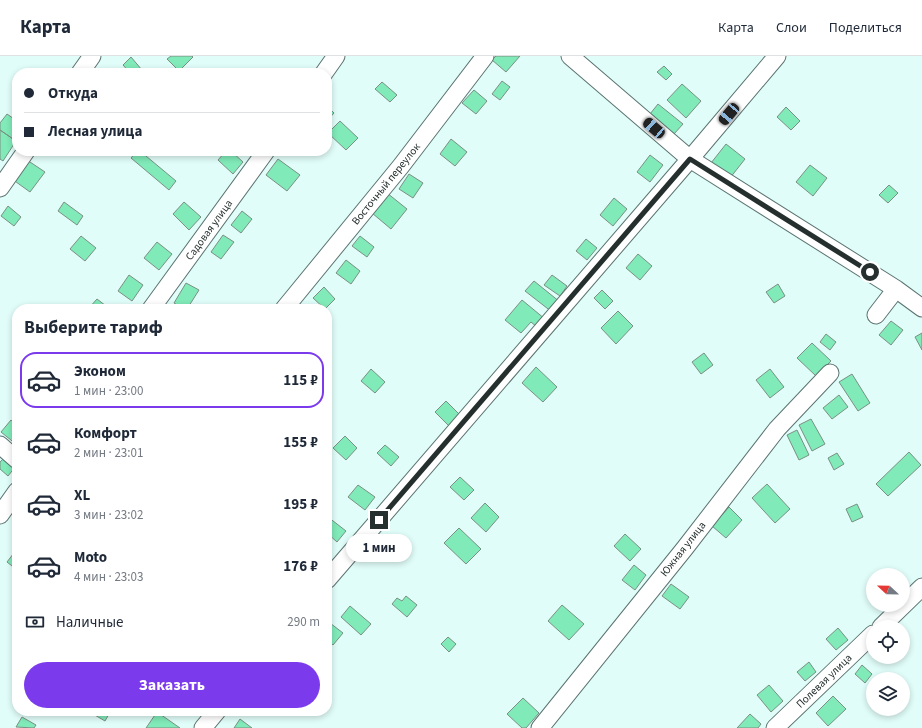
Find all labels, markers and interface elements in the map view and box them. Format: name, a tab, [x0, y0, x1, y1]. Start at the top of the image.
text: Карта	[20, 14, 71, 41]
text: Карта	[718, 18, 754, 38]
text: Слои	[776, 18, 807, 38]
text: Поделиться	[829, 18, 902, 38]
text: Откуда	[48, 83, 98, 104]
car	[717, 101, 741, 127]
car	[641, 116, 667, 140]
text: Лесная улица	[48, 121, 142, 142]
street label: Восточный переулок	[348, 139, 424, 228]
street label: Садовая улица	[182, 197, 236, 263]
route start	[861, 263, 879, 281]
text: Выберите тариф	[24, 315, 163, 340]
text: Эконом	[74, 361, 126, 382]
icon: car	[26, 362, 62, 398]
text: 115 ₽	[283, 370, 318, 391]
text: 1 мин · 23:00	[74, 382, 143, 400]
text: Комфорт	[74, 423, 137, 444]
icon: car	[26, 424, 62, 460]
text: 155 ₽	[283, 432, 318, 453]
text: 2 мин · 23:01	[74, 444, 143, 462]
text: XL	[74, 485, 90, 506]
icon: car	[26, 486, 62, 522]
text: 195 ₽	[283, 494, 318, 515]
text: 3 мин · 23:02	[74, 506, 143, 524]
route end	[370, 511, 388, 529]
street label: Южная улица	[657, 518, 709, 580]
callout: 1 мин	[346, 534, 412, 562]
text: 1 мин	[362, 539, 396, 557]
text: Moto	[74, 547, 107, 568]
icon: car	[26, 548, 62, 584]
text: 176 ₽	[283, 556, 318, 577]
text: 4 мин · 23:03	[74, 568, 143, 586]
north arrow	[866, 568, 910, 612]
map controls	[866, 568, 910, 716]
icon: cash	[24, 611, 46, 633]
text: Наличные	[56, 612, 123, 633]
text: 290 m	[287, 613, 320, 631]
button: locate	[866, 620, 910, 664]
street label: Полевая улица	[793, 651, 855, 711]
button: Заказать	[24, 662, 320, 708]
button: layers	[866, 672, 910, 716]

